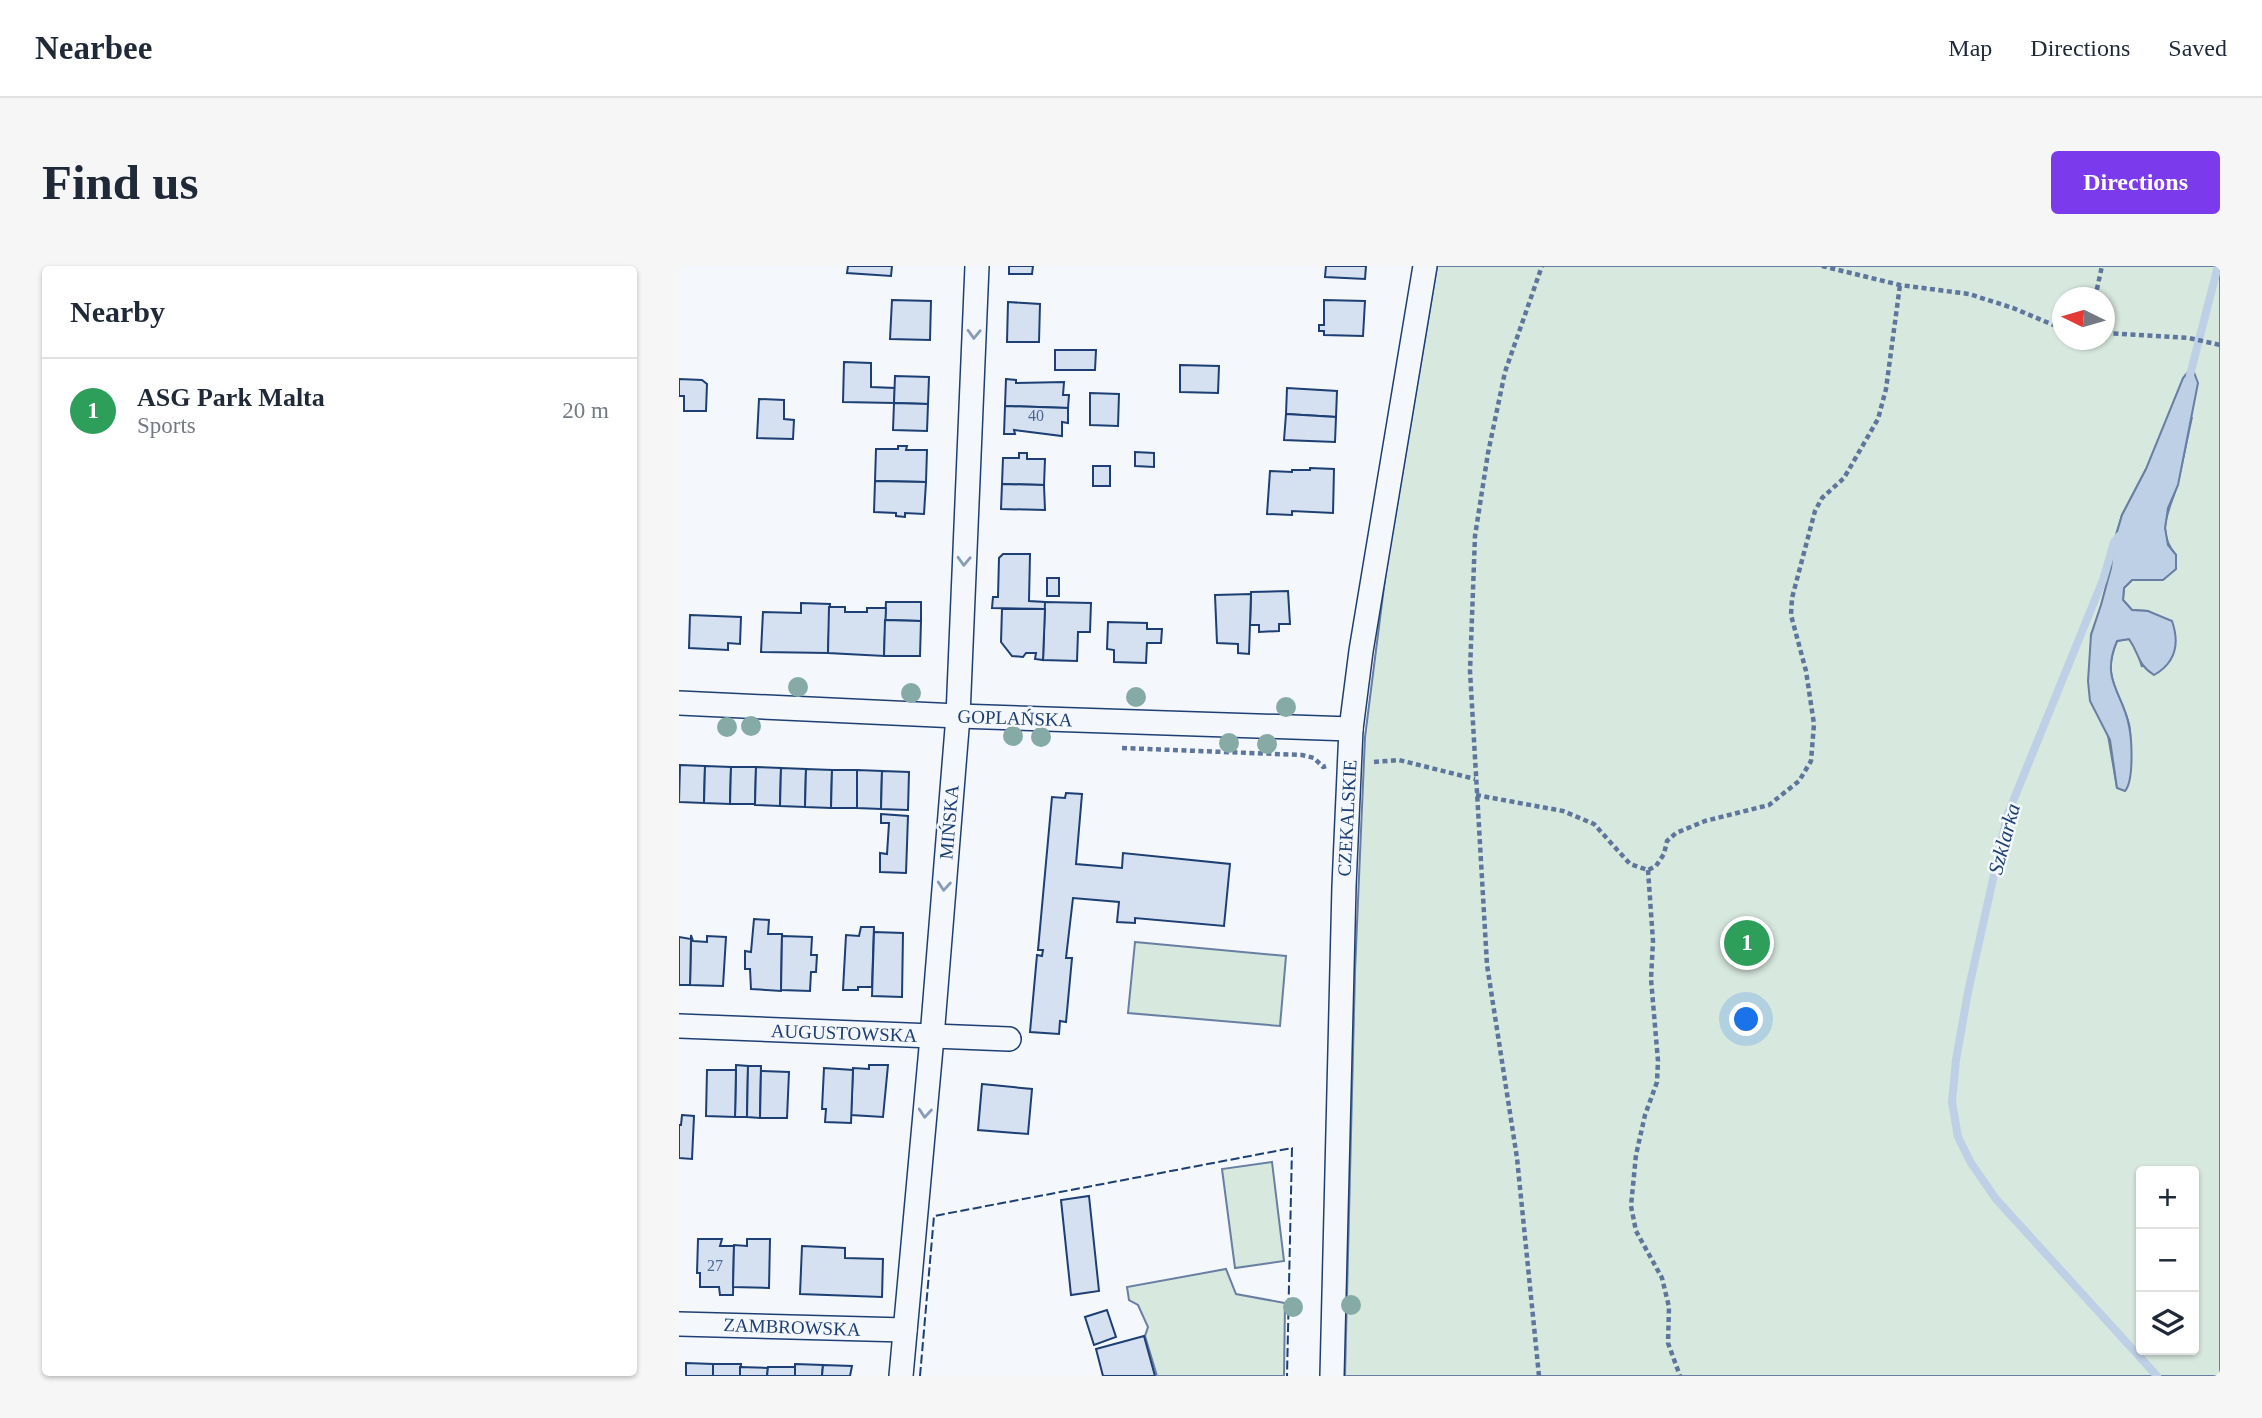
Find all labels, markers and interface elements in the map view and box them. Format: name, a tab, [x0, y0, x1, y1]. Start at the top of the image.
text: Nearbee	[35, 30, 152, 66]
text: Map	[1948, 35, 1992, 61]
text: Directions	[2030, 35, 2130, 61]
text: Saved	[2168, 35, 2227, 61]
button: Directions	[2051, 151, 2220, 214]
text: Find us	[42, 155, 199, 210]
north arrow	[2052, 287, 2115, 350]
text: Nearby	[70, 295, 165, 328]
one-way arrow	[967, 329, 982, 340]
text: ASG Park Malta	[137, 383, 325, 412]
text: 1	[87, 398, 99, 423]
text: 20 m	[562, 398, 609, 423]
house number: 40	[1028, 407, 1044, 424]
text: Sports	[137, 413, 196, 438]
one-way arrow	[957, 556, 972, 567]
street label: GOPLAŃSKA	[957, 705, 1073, 731]
street label: CZEKALSKIE	[1333, 759, 1361, 877]
street label: MIŃSKA	[935, 783, 963, 860]
water label: Szklarka	[1983, 801, 2025, 877]
one-way arrow	[937, 881, 952, 892]
pin: 1	[1724, 917, 1770, 969]
your location	[1729, 1002, 1763, 1036]
street label: AUGUSTOWSKA	[770, 1020, 918, 1046]
one-way arrow	[918, 1107, 933, 1119]
map controls	[2136, 1166, 2199, 1355]
button: +	[2136, 1166, 2199, 1229]
button: −	[2136, 1229, 2199, 1292]
house number: 27	[707, 1257, 723, 1274]
button: layers	[2136, 1292, 2199, 1355]
street label: ZAMBROWSKA	[723, 1314, 861, 1340]

